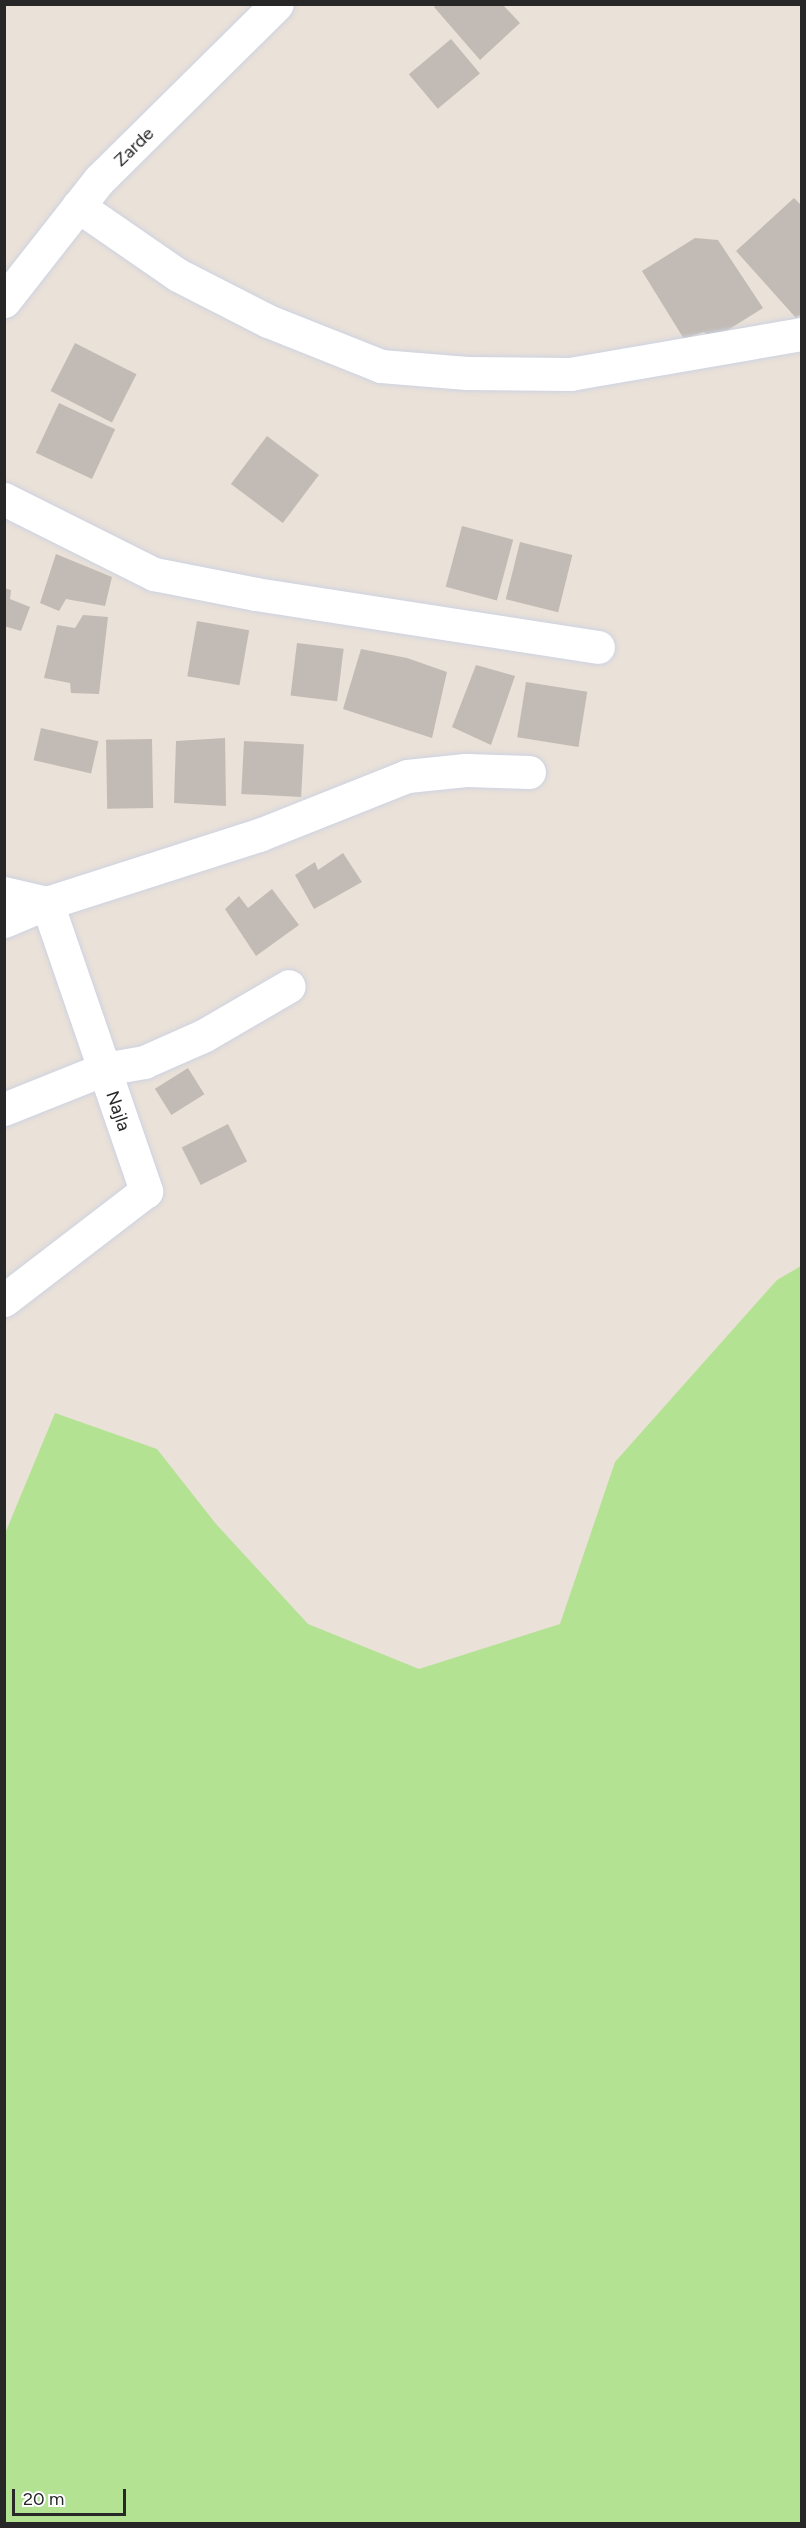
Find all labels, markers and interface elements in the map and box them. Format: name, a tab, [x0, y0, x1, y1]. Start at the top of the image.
street label: Zarde	[110, 123, 158, 171]
street label: Najla	[101, 1088, 135, 1134]
scale bar	[15, 2477, 129, 2515]
text: 20 m	[23, 2488, 64, 2510]

